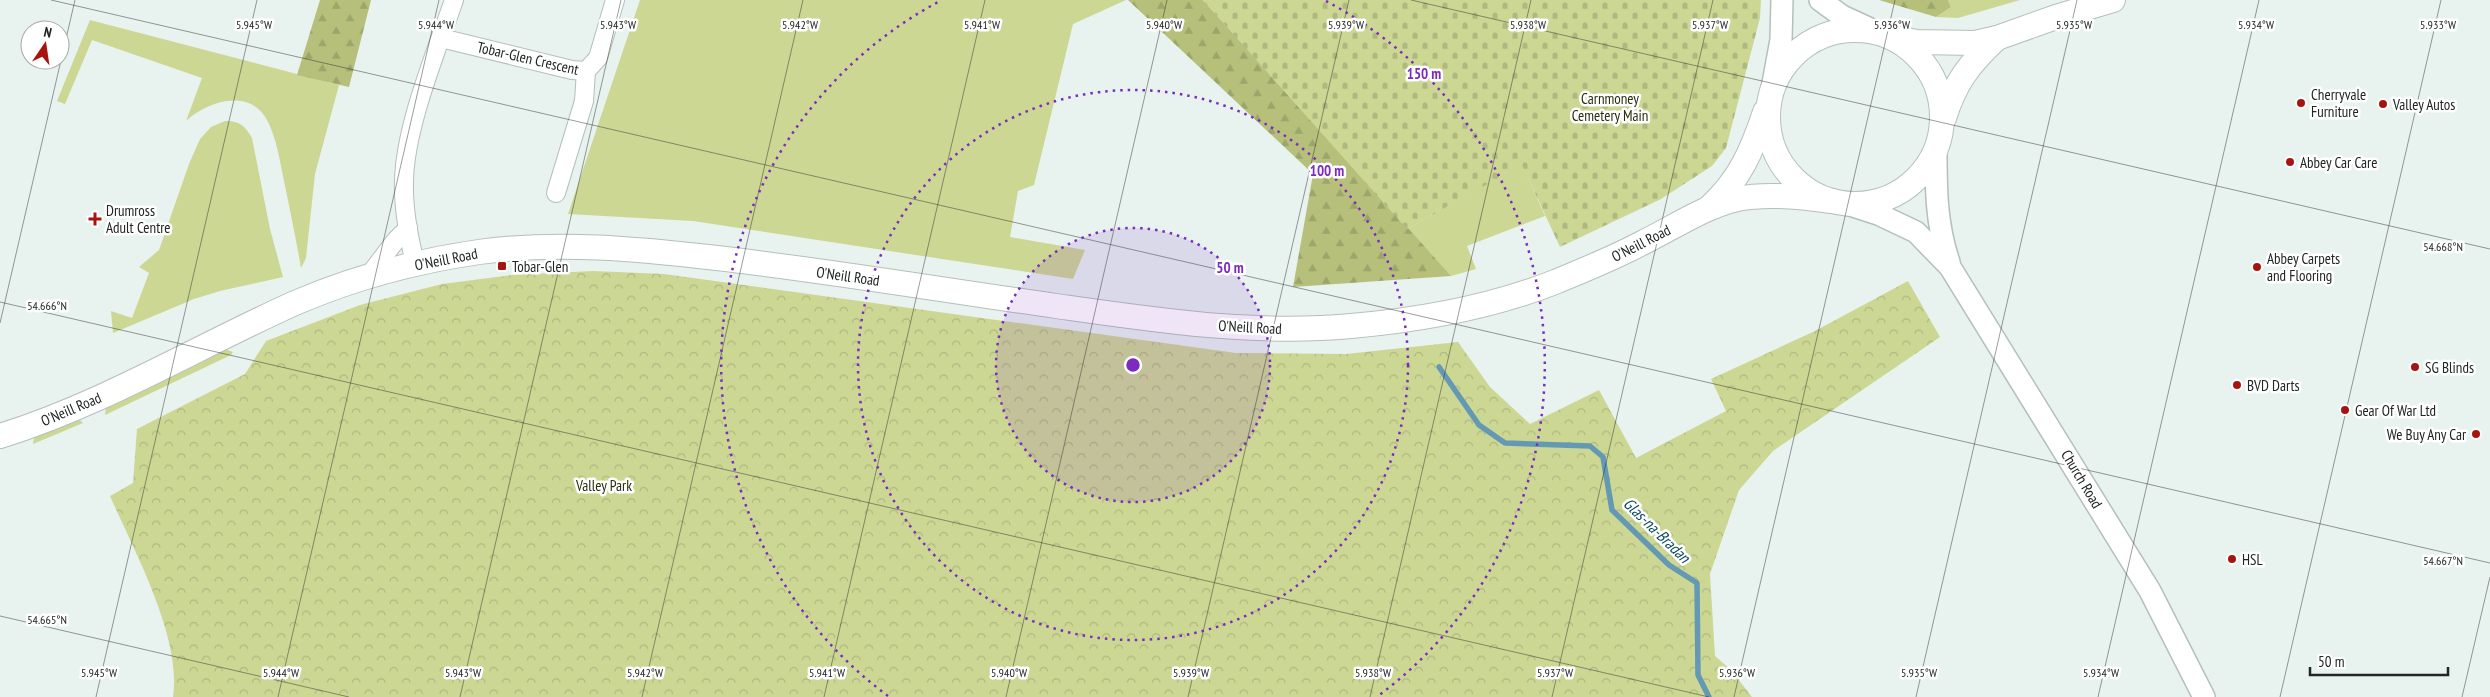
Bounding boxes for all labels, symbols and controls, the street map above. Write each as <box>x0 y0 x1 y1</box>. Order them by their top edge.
text: 5.945°W <box>236 17 272 32</box>
text: 5.944°W <box>418 17 454 32</box>
text: 5.943°W <box>600 17 636 32</box>
text: 5.942°W <box>782 17 818 32</box>
text: 5.941°W <box>964 17 1000 32</box>
text: 5.940°W <box>1146 17 1182 32</box>
text: 5.939°W <box>1328 17 1364 32</box>
text: 5.938°W <box>1510 17 1546 32</box>
text: 5.937°W <box>1692 17 1728 32</box>
text: 5.936°W <box>1874 17 1910 32</box>
text: 5.935°W <box>2056 17 2092 32</box>
text: 5.934°W <box>2238 17 2274 32</box>
text: 5.933°W <box>2420 17 2456 32</box>
north arrow <box>20 20 70 70</box>
text: N <box>42 23 54 42</box>
street label: Tobar-Glen Crescent <box>475 37 581 79</box>
text: 150 m <box>1407 64 1441 83</box>
place label: Cherryvale Furniture <box>2311 85 2366 121</box>
park label: Carnmoney Cemetery Main <box>1572 89 1648 125</box>
place label: Valley Autos <box>2392 95 2455 114</box>
marker: Cherryvale Furniture <box>2295 97 2307 109</box>
marker: Valley Autos <box>2377 98 2389 110</box>
place label: Abbey Car Care <box>2300 153 2377 172</box>
marker: Abbey Car Care <box>2284 156 2296 168</box>
text: 100 m <box>1310 161 1344 180</box>
place label: Drumross Adult Centre <box>106 201 171 237</box>
marker: Drumross Adult Centre <box>88 212 102 226</box>
street label: O'Neill Road <box>1608 220 1674 266</box>
text: 54.668°N <box>2423 239 2463 254</box>
street label: O'Neill Road <box>413 244 479 274</box>
place label: Abbey Carpets and Flooring <box>2267 249 2340 285</box>
place label: Tobar-Glen <box>512 257 568 276</box>
text: 50 m <box>1216 258 1244 277</box>
marker: Tobar-Glen <box>496 260 508 272</box>
marker: Abbey Carpets and Flooring <box>2251 261 2263 273</box>
street label: O'Neill Road <box>815 262 881 290</box>
text: 54.666°N <box>27 298 67 313</box>
street label: O'Neill Road <box>1218 316 1282 338</box>
centre of rings <box>1124 356 1142 374</box>
place label: SG Blinds <box>2425 358 2474 377</box>
marker: SG Blinds <box>2409 361 2421 373</box>
place label: BVD Darts <box>2247 376 2300 395</box>
marker: BVD Darts <box>2231 379 2243 391</box>
street label: O'Neill Road <box>38 388 104 430</box>
place label: Gear Of War Ltd <box>2355 401 2436 420</box>
marker: Gear Of War Ltd <box>2339 404 2351 416</box>
place label: We Buy Any Car <box>2387 425 2467 444</box>
marker: We Buy Any Car <box>2470 428 2482 440</box>
street label: Church Road <box>2057 446 2107 512</box>
park label: Valley Park <box>575 476 632 495</box>
water label: Glas-na-Bradan <box>1620 493 1695 567</box>
place label: HSL <box>2242 550 2263 569</box>
marker: HSL <box>2226 553 2238 565</box>
text: 54.667°N <box>2423 553 2463 568</box>
text: 54.665°N <box>27 612 67 627</box>
scale bar <box>2310 644 2448 676</box>
text: 50 m <box>2318 652 2344 671</box>
text: 5.945°W <box>81 665 117 680</box>
text: 5.944°W <box>263 665 299 680</box>
text: 5.943°W <box>445 665 481 680</box>
text: 5.942°W <box>627 665 663 680</box>
text: 5.941°W <box>809 665 845 680</box>
text: 5.940°W <box>991 665 1027 680</box>
text: 5.939°W <box>1173 665 1209 680</box>
text: 5.938°W <box>1355 665 1391 680</box>
text: 5.937°W <box>1537 665 1573 680</box>
text: 5.936°W <box>1719 665 1755 680</box>
text: 5.935°W <box>1901 665 1937 680</box>
text: 5.934°W <box>2083 665 2119 680</box>

